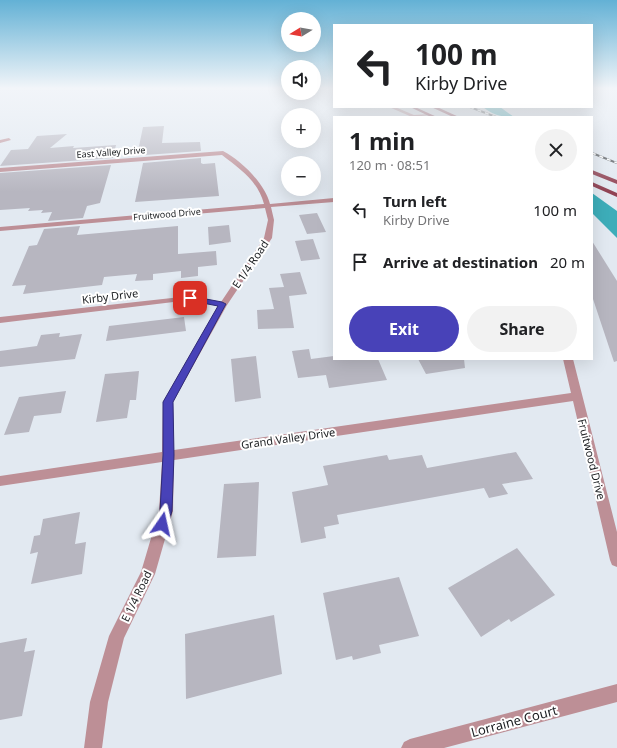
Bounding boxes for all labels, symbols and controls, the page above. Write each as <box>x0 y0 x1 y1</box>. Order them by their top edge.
north arrow <box>281 12 321 52</box>
map controls <box>281 12 321 196</box>
text: 100 m <box>415 35 498 73</box>
icon: left <box>349 40 401 92</box>
button: sound <box>281 60 321 100</box>
text: Kirby Drive <box>415 71 507 95</box>
button: + <box>281 108 321 148</box>
text: 1 min <box>349 124 415 157</box>
button: close <box>535 129 577 171</box>
street label: East Valley Drive <box>76 143 146 161</box>
button: − <box>281 156 321 196</box>
text: 120 m · 08:51 <box>349 156 430 174</box>
text: Turn left <box>383 191 447 211</box>
icon: left <box>349 199 371 221</box>
text: 100 m <box>533 200 577 220</box>
street label: Fruitwood Drive <box>133 205 201 223</box>
text: Kirby Drive <box>383 211 450 229</box>
street label: E 1/4 Road <box>228 237 272 291</box>
icon: arrive <box>349 251 371 273</box>
text: Arrive at destination <box>383 252 538 272</box>
text: 20 m <box>550 252 585 272</box>
pin <box>173 281 207 315</box>
street label: Kirby Drive <box>81 285 139 307</box>
icon: arrive <box>179 287 201 309</box>
button: Exit <box>349 306 459 352</box>
button: Share <box>467 306 577 352</box>
street label: Fruitwood Drive <box>575 417 609 501</box>
street label: Grand Valley Drive <box>240 424 336 452</box>
position arrow <box>141 503 183 545</box>
street label: E 1/4 Road <box>117 568 155 624</box>
street label: Lorraine Court <box>469 701 559 741</box>

